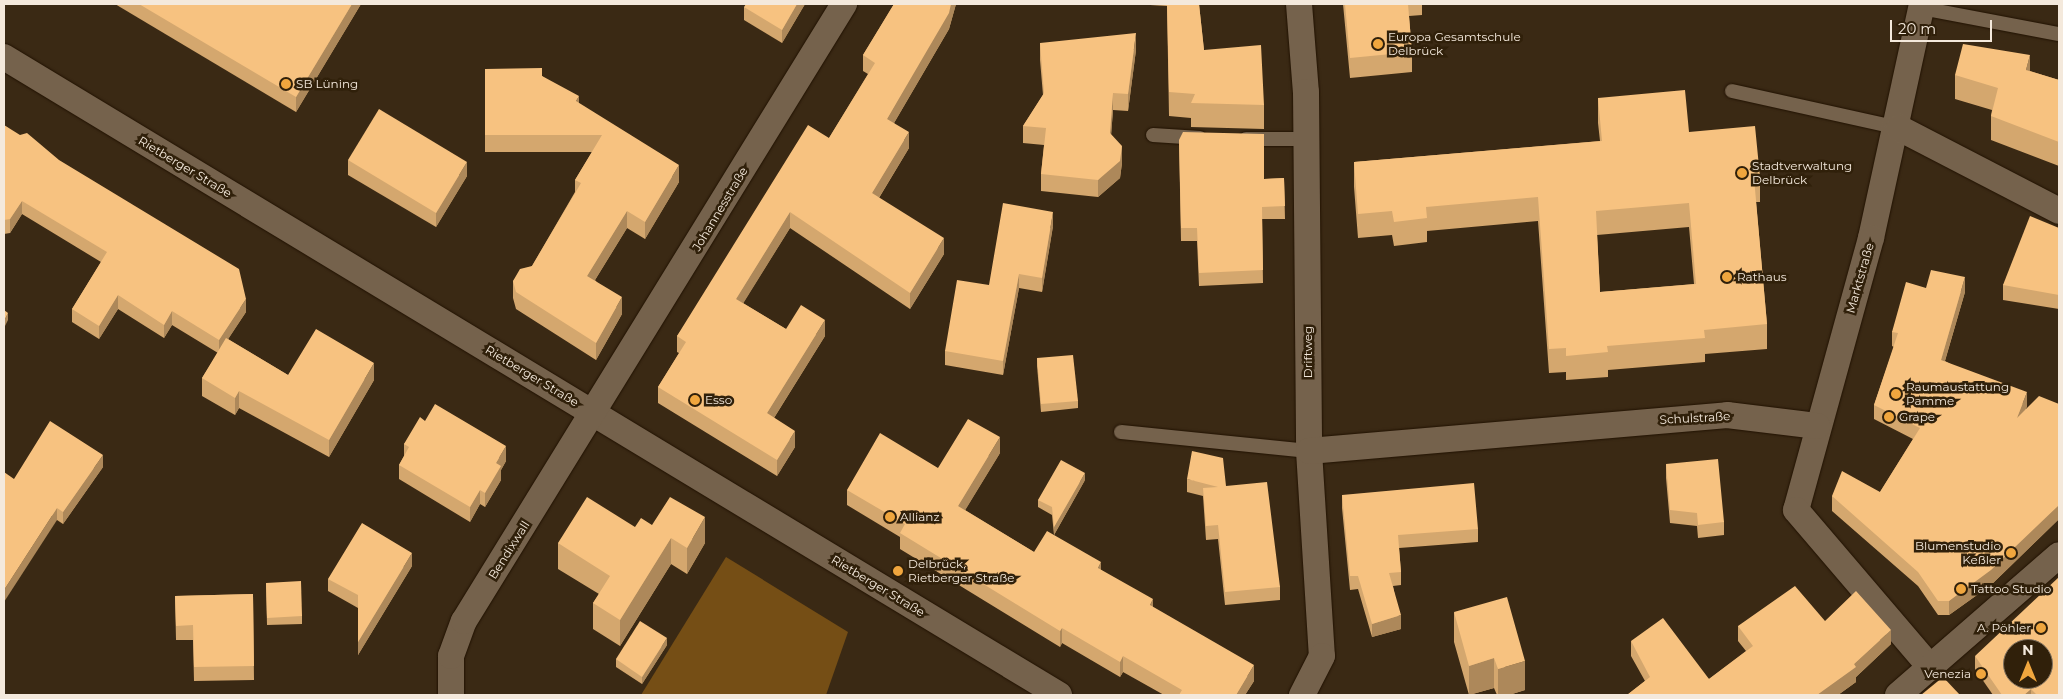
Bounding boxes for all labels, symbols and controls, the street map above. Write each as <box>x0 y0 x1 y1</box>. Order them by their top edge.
scale bar <box>1893 10 1996 42</box>
text: 20 m <box>1898 19 1936 38</box>
place label: Europa Gesamtschule Delbrück <box>1388 30 1521 58</box>
marker: Europa Gesamtschule Delbrück <box>1372 38 1384 50</box>
place label: SB Lüning <box>296 77 358 91</box>
marker: SB Lüning <box>280 78 292 90</box>
street label: Rietberger Straße <box>136 133 234 201</box>
place label: Stadtverwaltung Delbrück <box>1752 159 1852 187</box>
street label: Johannesstraße <box>689 164 751 254</box>
marker: Stadtverwaltung Delbrück <box>1736 167 1748 179</box>
street label: Marktstraße <box>1843 241 1877 315</box>
place label: Rathaus <box>1737 270 1787 284</box>
marker: Rathaus <box>1721 271 1733 283</box>
street label: Driftweg <box>1301 326 1315 378</box>
street label: Rietberger Straße <box>483 342 581 410</box>
place label: Raumaustattung Pamme <box>1906 380 2009 408</box>
marker: Raumaustattung Pamme <box>1890 388 1902 400</box>
place label: Esso <box>705 393 732 407</box>
marker: Esso <box>689 394 701 406</box>
street label: Schulstraße <box>1659 409 1731 427</box>
place label: Grape <box>1899 410 1935 424</box>
marker: Grape <box>1883 411 1895 423</box>
place label: Allianz <box>900 510 940 524</box>
marker: Allianz <box>884 511 896 523</box>
street label: Bendixwall <box>485 518 533 582</box>
place label: Blumenstudio Keßler <box>1915 539 2001 567</box>
marker: Blumenstudio Keßler <box>2005 547 2017 559</box>
street label: Rietberger Straße <box>829 552 927 620</box>
place label: Delbrück, Rietberger Straße <box>908 557 1014 585</box>
marker: Delbrück, Rietberger Straße <box>892 565 904 577</box>
place label: Tattoo Studio <box>1971 582 2051 596</box>
marker: Tattoo Studio <box>1955 583 1967 595</box>
place label: A. Pöhler <box>1977 621 2031 635</box>
marker: A. Pöhler <box>2035 622 2047 634</box>
north arrow <box>2003 639 2053 689</box>
text: N <box>2022 641 2034 659</box>
place label: Venezia <box>1924 667 1971 681</box>
marker: Venezia <box>1975 668 1987 680</box>

